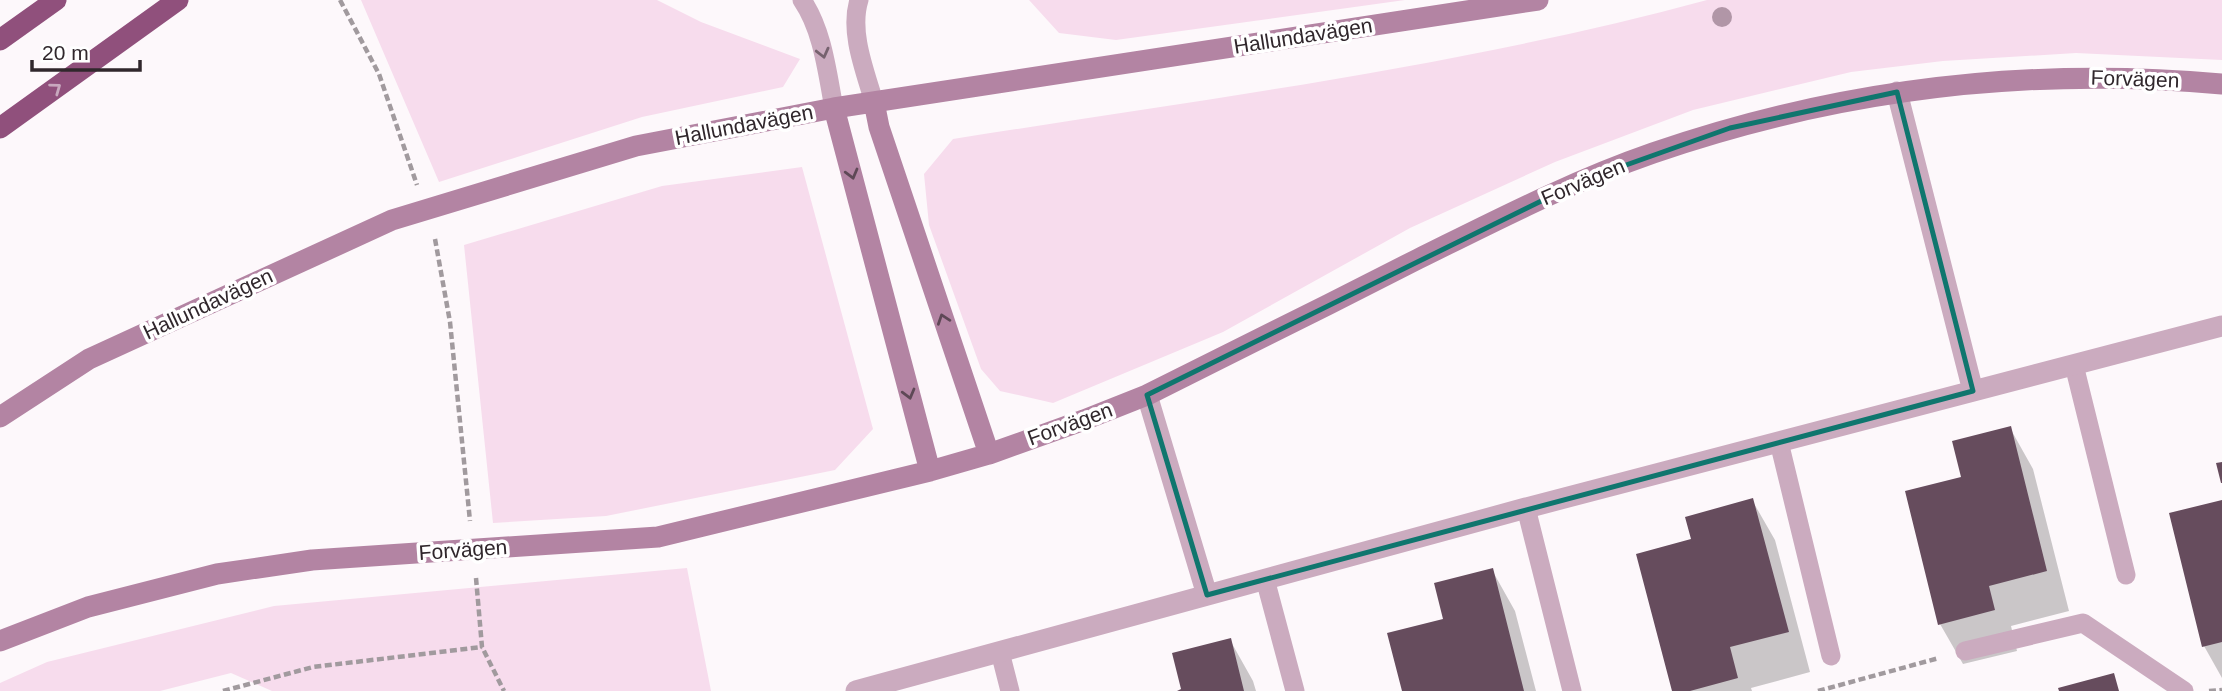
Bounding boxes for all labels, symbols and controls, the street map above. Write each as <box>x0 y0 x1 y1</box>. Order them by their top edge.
street label: Hallundavägen <box>1232 13 1374 58</box>
scale bar <box>32 28 140 72</box>
text: 20 m <box>42 41 89 64</box>
one-way arrow <box>815 46 829 58</box>
street label: Forvägen <box>2090 65 2180 92</box>
one-way arrow <box>48 84 60 96</box>
street label: Hallundavägen <box>673 100 815 149</box>
street label: Forvägen <box>1537 154 1628 209</box>
one-way arrow <box>844 168 858 180</box>
street label: Hallundavägen <box>139 264 276 344</box>
one-way arrow <box>937 314 951 326</box>
one-way arrow <box>901 388 915 400</box>
street label: Forvägen <box>1024 398 1115 450</box>
street label: Forvägen <box>418 535 508 564</box>

